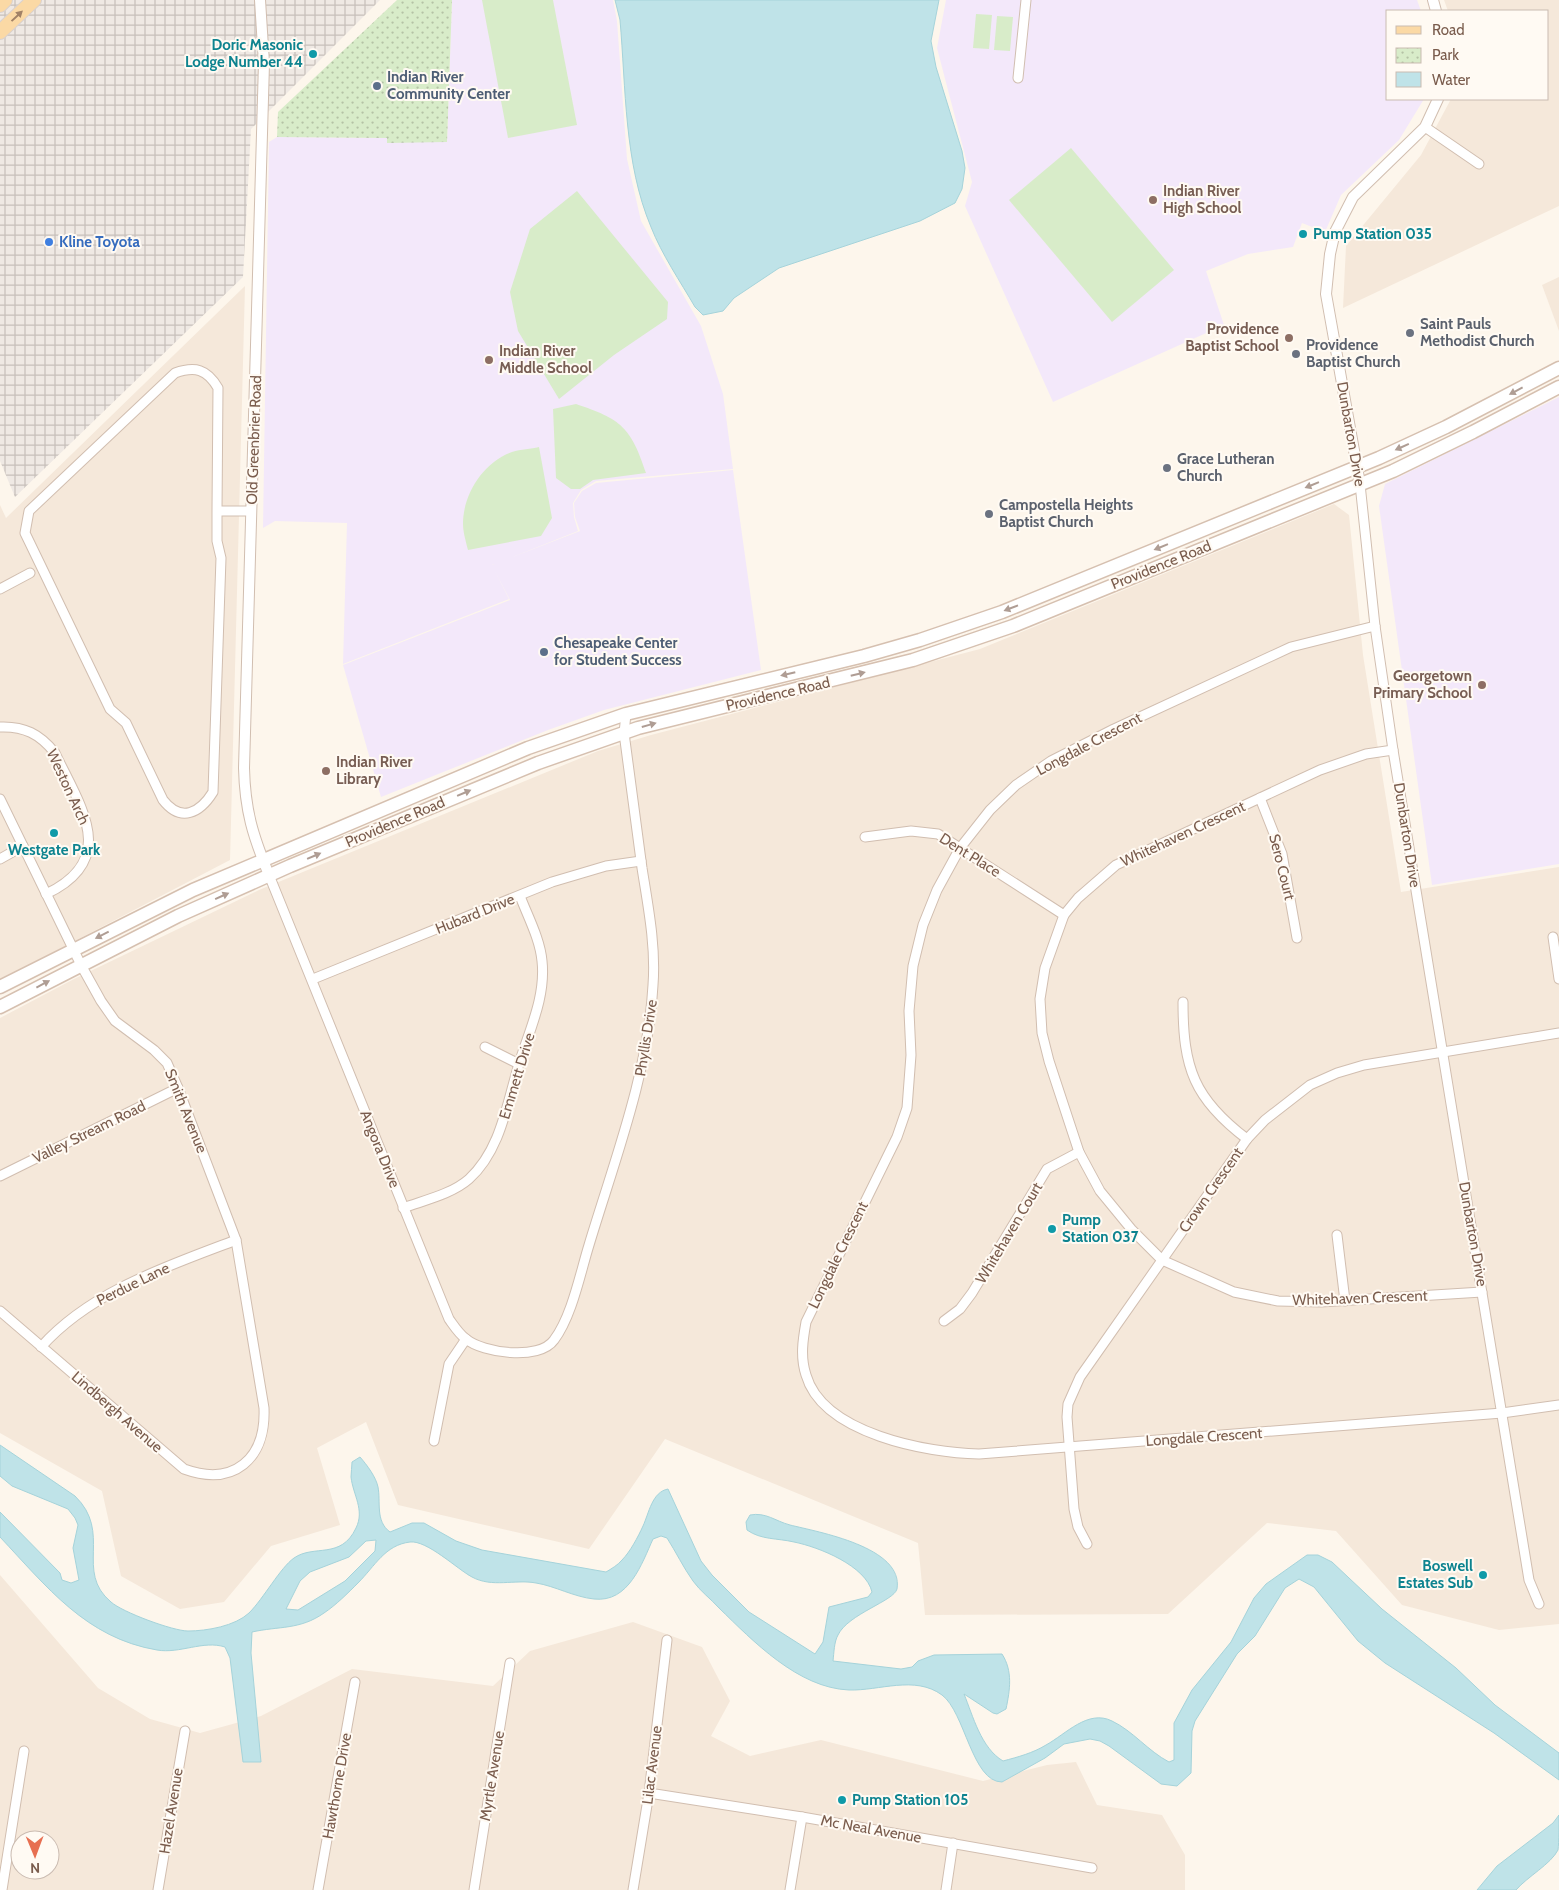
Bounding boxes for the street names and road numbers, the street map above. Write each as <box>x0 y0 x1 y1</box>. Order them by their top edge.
street label: Old Greenbrier Road <box>243 375 265 505</box>
street label: Dunbarton Drive <box>1333 380 1369 488</box>
street label: Providence Road <box>1108 537 1214 593</box>
street label: Providence Road <box>724 673 832 715</box>
street label: Longdale Crescent <box>1033 709 1145 779</box>
street label: Weston Arch <box>43 746 93 828</box>
street label: Dunbarton Drive <box>1390 781 1424 889</box>
street label: Providence Road <box>343 793 447 851</box>
street label: Whitehaven Crescent <box>1118 797 1248 871</box>
street label: Dent Place <box>936 829 1004 881</box>
street label: Sero Court <box>1265 832 1299 902</box>
street label: Hubard Drive <box>433 890 517 938</box>
street label: Phyllis Drive <box>631 998 661 1078</box>
street label: Emmett Drive <box>495 1030 539 1121</box>
street label: Smith Avenue <box>161 1066 211 1156</box>
street label: Valley Stream Road <box>30 1097 148 1167</box>
street label: Angora Drive <box>356 1108 404 1191</box>
street label: Crown Crescent <box>1175 1144 1247 1236</box>
street label: Whitehaven Court <box>972 1179 1046 1287</box>
street label: Dunbarton Drive <box>1455 1180 1491 1288</box>
street label: Longdale Crescent <box>804 1199 872 1311</box>
street label: Perdue Lane <box>94 1259 173 1309</box>
street label: Whitehaven Crescent <box>1292 1287 1428 1309</box>
street label: Lindbergh Avenue <box>68 1368 166 1457</box>
street label: Longdale Crescent <box>1145 1424 1263 1450</box>
street label: Lilac Avenue <box>638 1724 666 1805</box>
street label: Myrtle Avenue <box>476 1729 508 1822</box>
street label: Hawthorne Drive <box>319 1731 355 1841</box>
street label: Hazel Avenue <box>155 1766 187 1855</box>
street label: Mc Neal Avenue <box>819 1811 923 1847</box>

